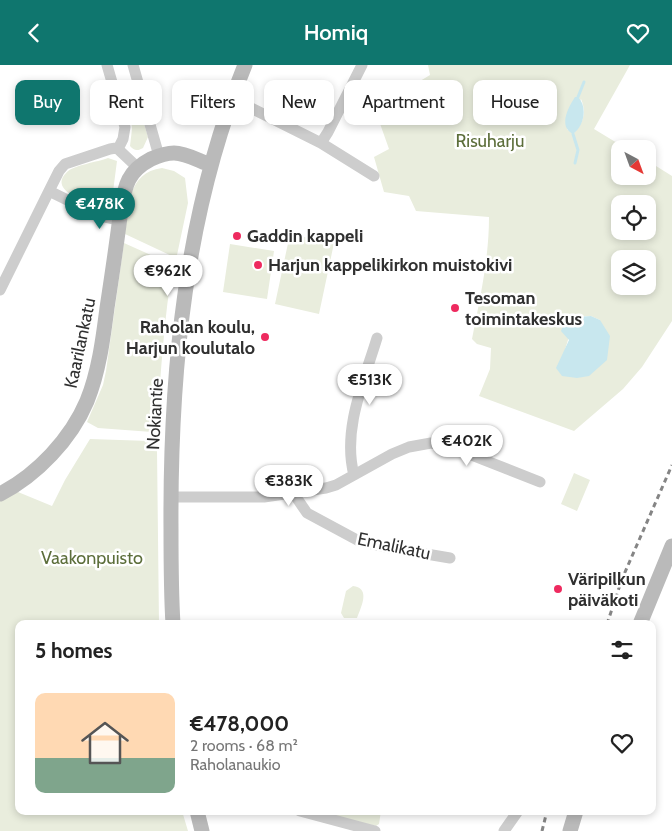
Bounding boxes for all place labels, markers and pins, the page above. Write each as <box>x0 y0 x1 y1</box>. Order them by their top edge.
pin: €478K <box>65 187 135 230</box>
place label: Gaddin kappeli <box>247 225 363 247</box>
marker: Gaddin kappeli <box>231 230 243 242</box>
place label: Harjun kappelikirkon muistokivi <box>268 254 512 276</box>
pin: €962K <box>133 255 203 297</box>
marker: Harjun kappelikirkon muistokivi <box>252 259 264 271</box>
place label: Tesoman toimintakeskus <box>465 287 583 330</box>
marker: Tesoman toimintakeskus <box>449 302 461 314</box>
place label: Raholan koulu, Harjun koulutalo <box>126 316 255 359</box>
marker: Raholan koulu, Harjun koulutalo <box>259 331 271 343</box>
pin: €513K <box>335 363 405 406</box>
pin: €402K <box>432 425 502 467</box>
pin: €383K <box>254 465 324 507</box>
place label: Väripilkun päiväkoti <box>568 568 646 611</box>
marker: Väripilkun päiväkoti <box>552 583 564 595</box>

